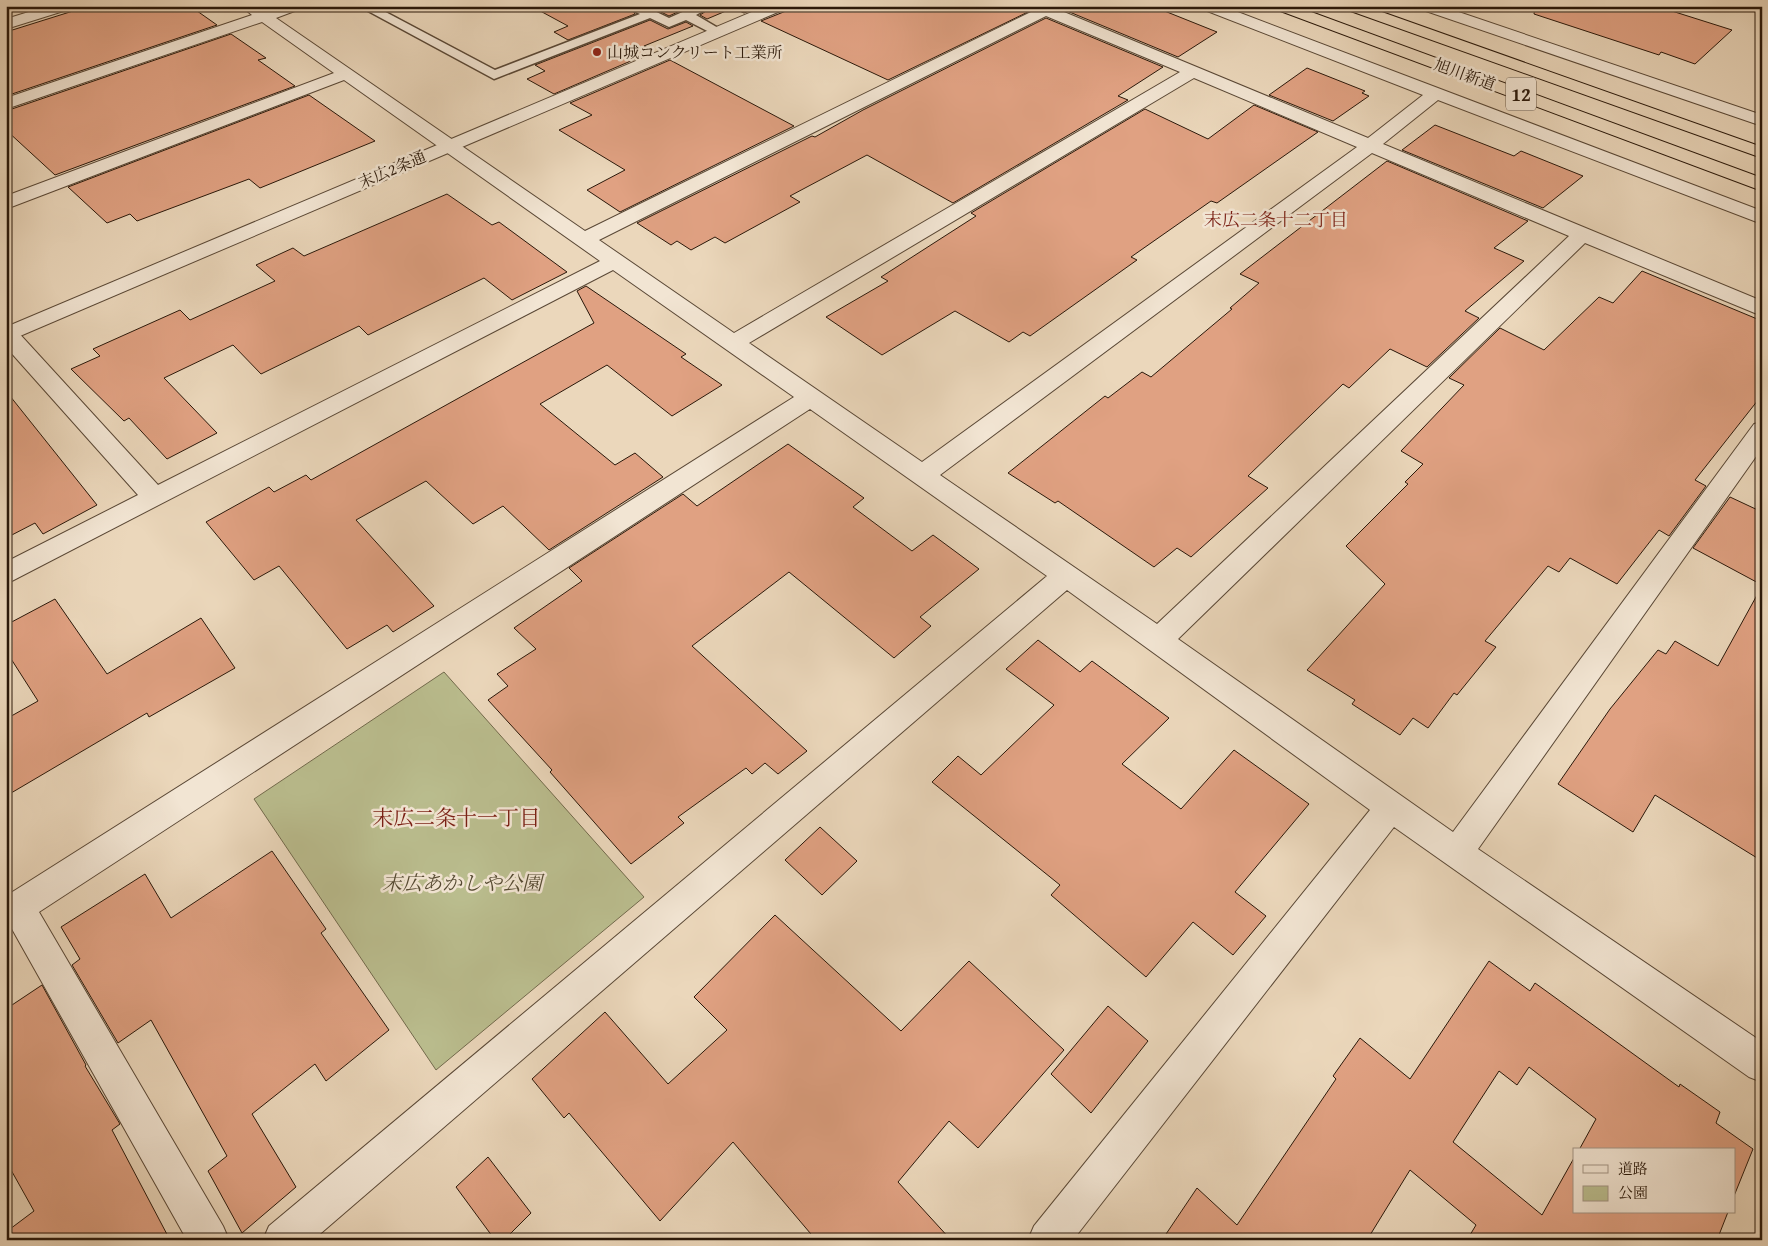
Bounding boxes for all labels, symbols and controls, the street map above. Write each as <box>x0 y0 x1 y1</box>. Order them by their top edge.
place label: 山城コンクリート工業所 <box>607 40 783 64</box>
marker: 山城コンクリート工業所 <box>591 46 603 58</box>
street label: 旭川新道 <box>1431 52 1499 96</box>
road number: 12 <box>1506 78 1536 110</box>
street label: 末広2条通 <box>354 144 430 194</box>
district label: 末広二条十二丁目 <box>1204 206 1348 233</box>
district label: 末広二条十一丁目 <box>372 802 540 833</box>
park label: 末広あかしや公園 <box>382 868 545 897</box>
legend <box>1573 1148 1736 1214</box>
text: 道路 <box>1618 1158 1648 1179</box>
text: 公園 <box>1618 1182 1648 1203</box>

